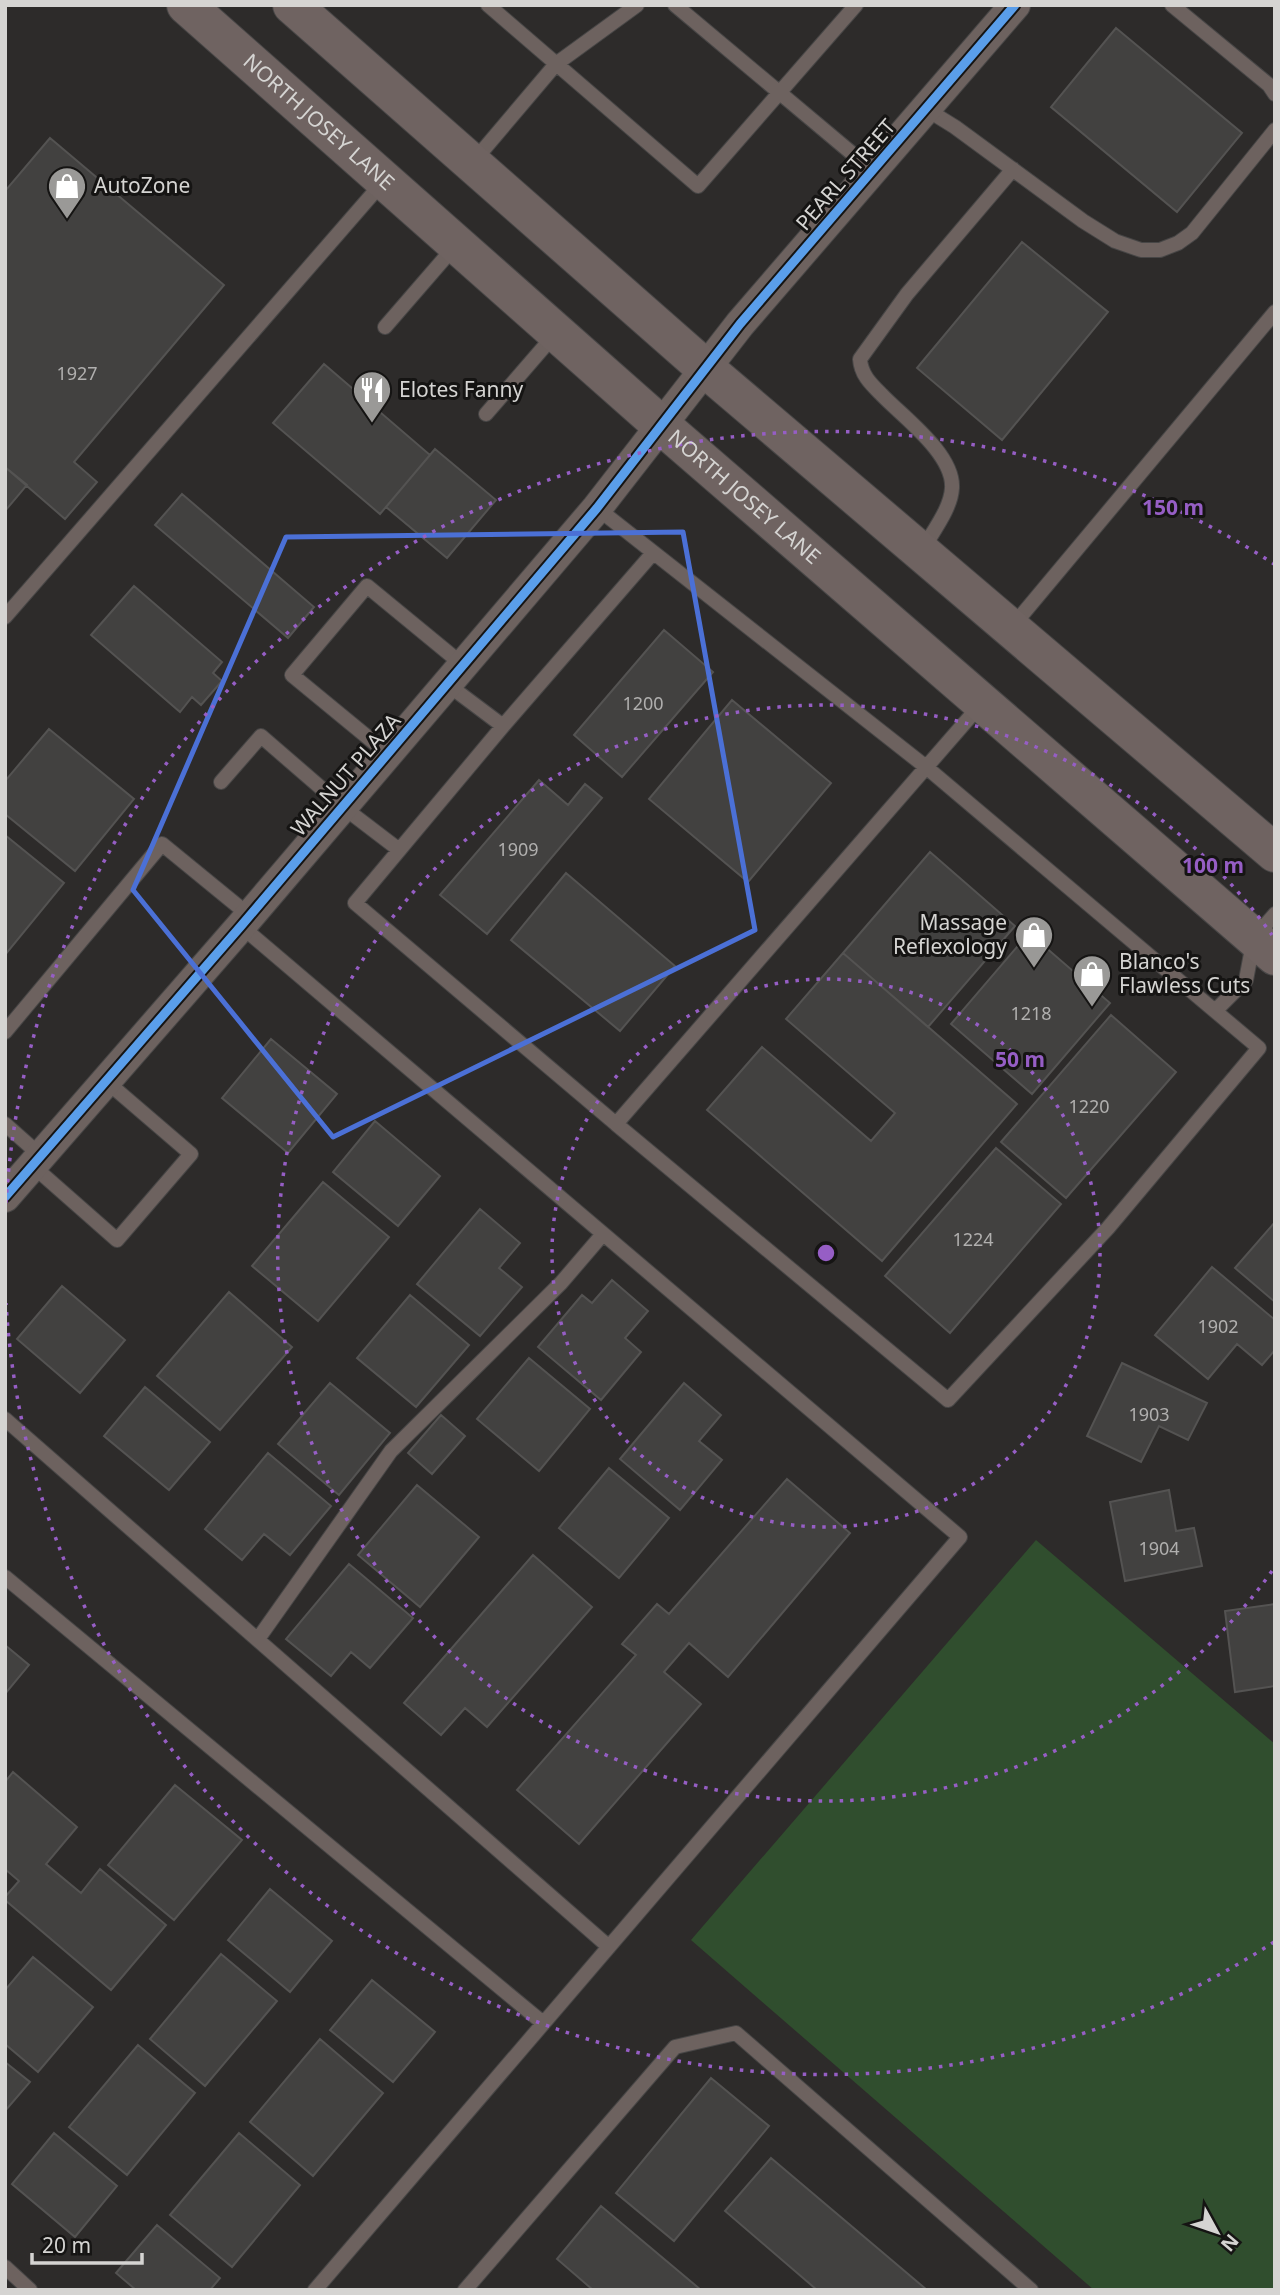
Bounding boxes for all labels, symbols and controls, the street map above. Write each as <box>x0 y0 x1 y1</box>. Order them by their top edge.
street label: NORTH JOSEY LANE <box>238 47 401 196</box>
street label: PEARL STREET <box>789 113 901 236</box>
shop icon: AutoZone <box>46 165 88 220</box>
place label: AutoZone <box>94 171 190 199</box>
house number: 1927 <box>56 361 98 385</box>
restaurant icon: Elotes Fanny <box>351 369 393 424</box>
place label: Elotes Fanny <box>399 375 523 403</box>
street label: NORTH JOSEY LANE <box>663 423 827 570</box>
text: 150 m <box>1142 493 1204 521</box>
house number: 1200 <box>622 691 664 715</box>
street label: WALNUT PLAZA <box>284 707 407 842</box>
house number: 1909 <box>497 837 539 861</box>
text: 100 m <box>1182 851 1244 879</box>
place label: Massage Reflexology <box>893 908 1007 960</box>
shop icon: Massage Reflexology <box>1013 914 1055 969</box>
place label: Blanco's Flawless Cuts <box>1119 947 1250 999</box>
shop icon: Blanco's Flawless Cuts <box>1071 953 1113 1008</box>
house number: 1218 <box>1010 1001 1052 1025</box>
text: 50 m <box>995 1045 1045 1073</box>
house number: 1220 <box>1068 1094 1110 1118</box>
house number: 1224 <box>952 1227 994 1251</box>
centre of rings <box>814 1241 838 1265</box>
house number: 1902 <box>1197 1314 1239 1338</box>
house number: 1903 <box>1128 1402 1170 1426</box>
house number: 1904 <box>1138 1536 1180 1560</box>
north arrow <box>1182 2197 1252 2267</box>
scale bar <box>32 2222 142 2266</box>
text: N <box>1215 2229 1245 2257</box>
text: 20 m <box>42 2231 91 2259</box>

